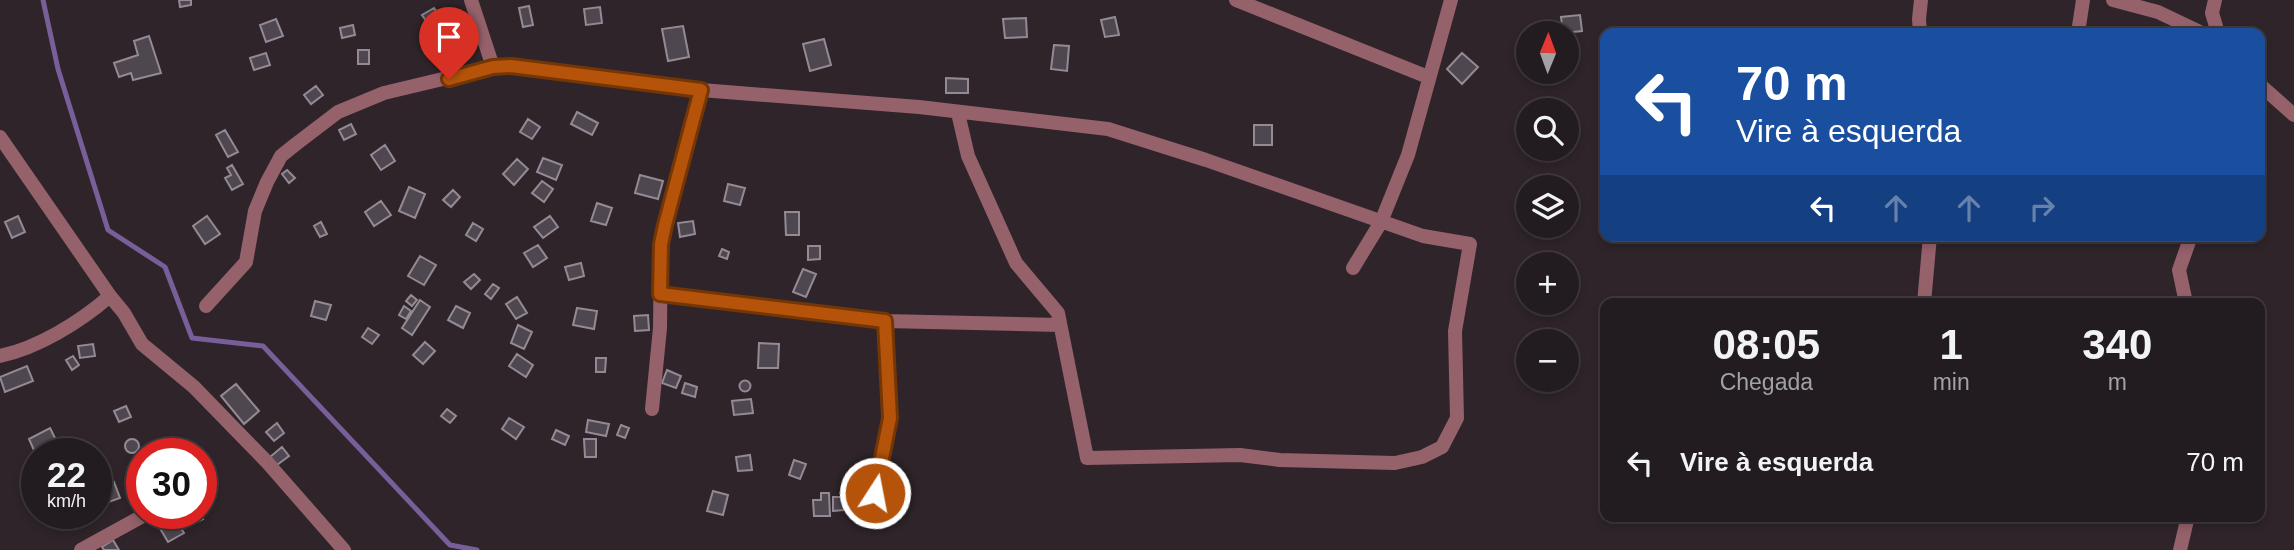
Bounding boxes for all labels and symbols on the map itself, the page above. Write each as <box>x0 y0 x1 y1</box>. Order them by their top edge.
pin <box>419 7 479 79</box>
north arrow <box>1516 21 1578 84</box>
speed limit sign: 30 <box>126 438 217 529</box>
position arrow <box>838 456 912 530</box>

